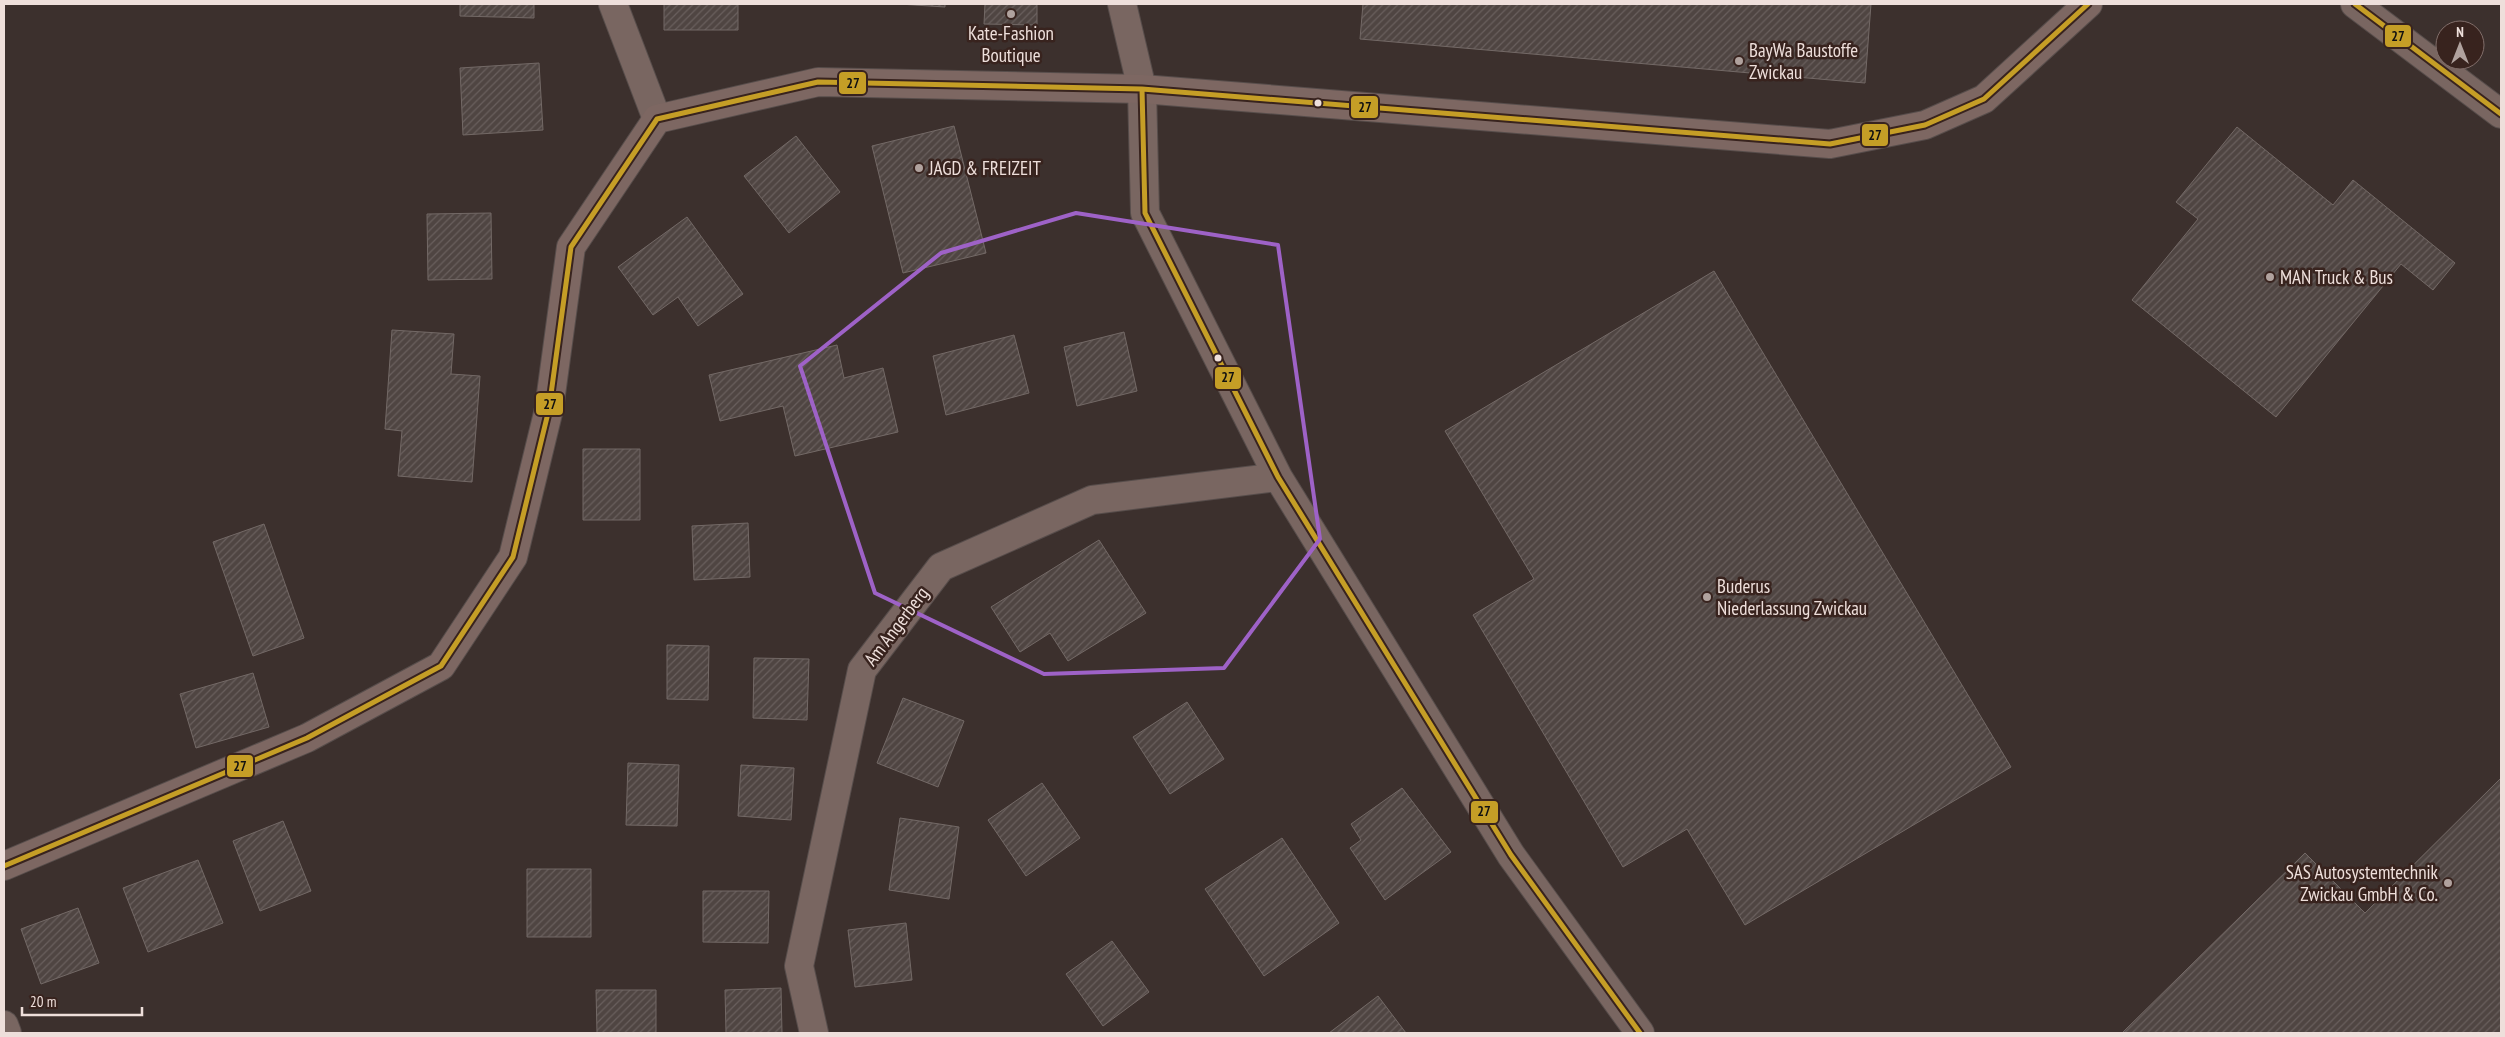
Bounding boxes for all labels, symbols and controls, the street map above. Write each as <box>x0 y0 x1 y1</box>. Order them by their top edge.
marker: Kate-Fashion Boutique <box>1005 8 1017 20</box>
north arrow <box>2435 20 2485 70</box>
place label: Kate-Fashion Boutique <box>968 21 1054 67</box>
text: N <box>2456 23 2464 41</box>
line badge: 27 <box>2384 24 2412 48</box>
text: 27 <box>2391 27 2405 45</box>
place label: BayWa Baustoffe Zwickau <box>1749 38 1858 84</box>
marker: BayWa Baustoffe Zwickau <box>1733 55 1745 67</box>
line badge: 27 <box>838 71 867 95</box>
text: 27 <box>846 74 860 92</box>
line badge: 27 <box>1350 95 1379 119</box>
unlabelled marker <box>1313 98 1323 108</box>
text: 27 <box>1358 98 1372 116</box>
line badge: 27 <box>1861 123 1889 147</box>
text: 27 <box>1868 126 1882 144</box>
place label: JAGD & FREIZEIT <box>928 156 1041 180</box>
marker: JAGD & FREIZEIT <box>913 162 925 174</box>
place label: MAN Truck & Bus <box>2280 265 2393 289</box>
marker: MAN Truck & Bus <box>2264 271 2276 283</box>
unlabelled marker <box>1213 353 1223 363</box>
line badge: 27 <box>1214 366 1242 390</box>
text: 27 <box>1221 368 1235 386</box>
line badge: 27 <box>535 392 564 416</box>
text: 27 <box>543 395 557 413</box>
place label: Buderus Niederlassung Zwickau <box>1717 574 1867 620</box>
street label: Am Angerberg <box>858 582 934 670</box>
marker: Buderus Niederlassung Zwickau <box>1701 591 1713 603</box>
line badge: 27 <box>226 754 254 778</box>
text: 27 <box>233 757 247 775</box>
line badge: 27 <box>1470 800 1499 824</box>
text: 27 <box>1477 802 1491 820</box>
place label: SAS Autosystemtechnik Zwickau GmbH & Co. <box>2286 860 2439 906</box>
marker: SAS Autosystemtechnik Zwickau GmbH & Co. <box>2442 877 2454 889</box>
scale bar <box>22 984 142 1016</box>
text: 20 m <box>30 992 56 1011</box>

